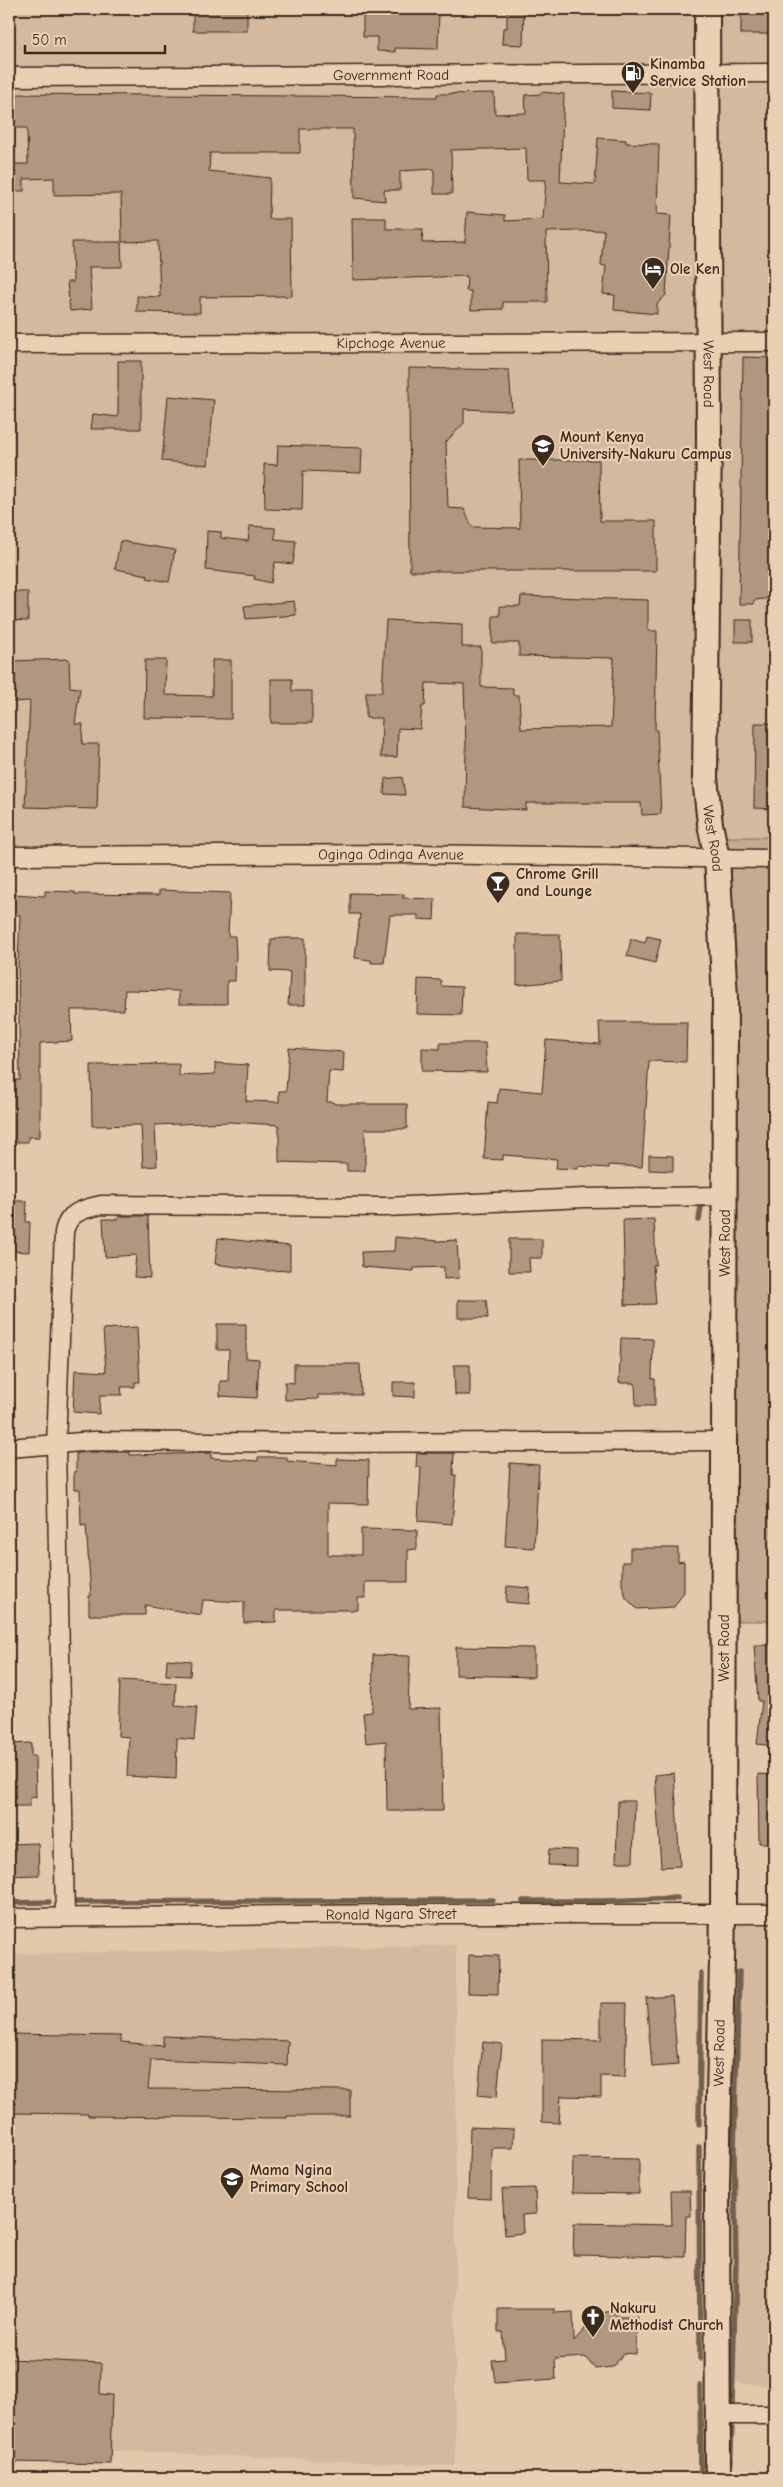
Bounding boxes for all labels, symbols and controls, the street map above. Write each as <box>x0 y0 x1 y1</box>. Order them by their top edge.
scale bar <box>25 22 165 54</box>
text: 50 m <box>32 31 67 49</box>
place label: Kinamba Service Station <box>650 55 746 90</box>
fuel station icon: Kinamba Service Station <box>620 60 646 94</box>
street label: Government Road <box>333 66 449 84</box>
hotel icon: Ole Ken <box>640 256 666 290</box>
place label: Ole Ken <box>670 260 720 278</box>
street label: Kipchoge Avenue <box>336 334 446 352</box>
street label: West Road <box>700 340 718 408</box>
place label: Mount Kenya University-Nakuru Campus <box>560 428 731 463</box>
school or university icon: Mount Kenya University-Nakuru Campus <box>530 433 556 467</box>
street label: West Road <box>699 804 727 872</box>
street label: Oginga Odinga Avenue <box>318 845 464 864</box>
place label: Chrome Grill and Lounge <box>516 865 599 900</box>
bar icon: Chrome Grill and Lounge <box>485 870 511 904</box>
street label: West Road <box>716 1209 734 1277</box>
street label: West Road <box>715 1614 733 1682</box>
street label: Ronald Ngara Street <box>326 1905 457 1924</box>
street label: West Road <box>709 2019 729 2087</box>
place label: Mama Ngina Primary School <box>250 2161 348 2196</box>
school or university icon: Mama Ngina Primary School <box>219 2166 245 2200</box>
place label: Nakuru Methodist Church <box>610 2299 724 2334</box>
church icon: Nakuru Methodist Church <box>580 2304 606 2338</box>

